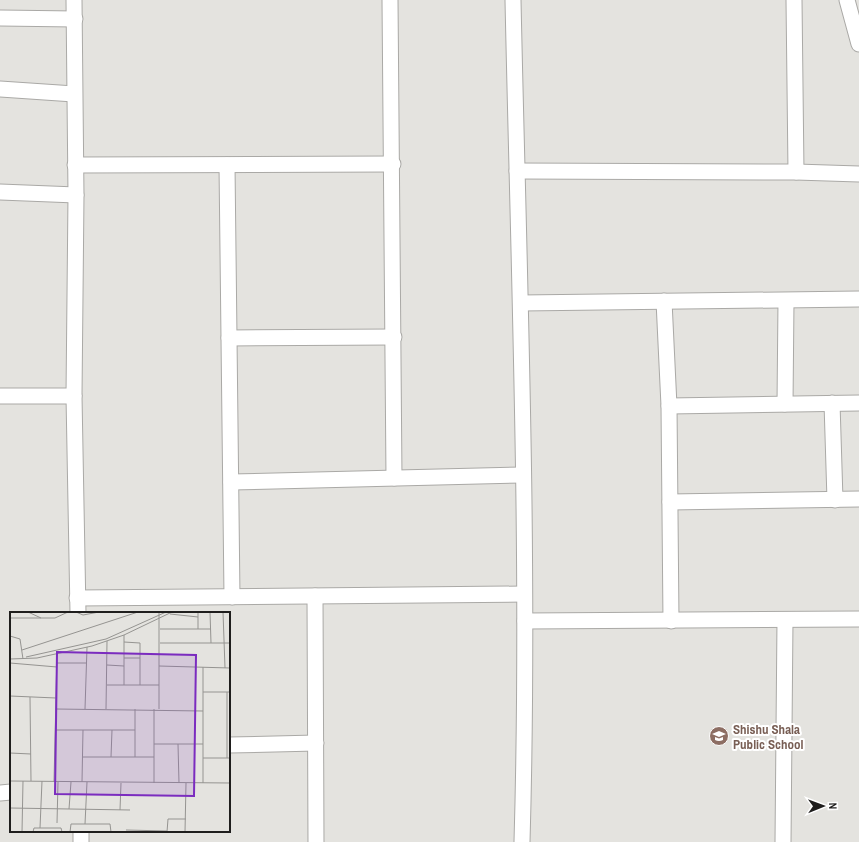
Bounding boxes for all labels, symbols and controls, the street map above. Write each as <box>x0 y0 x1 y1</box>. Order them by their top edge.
inset map <box>10 612 230 832</box>
place label: Shishu Shala Public School <box>733 721 804 753</box>
school or university icon: Shishu Shala Public School <box>708 725 730 747</box>
north arrow <box>803 786 843 826</box>
text: N <box>826 802 840 809</box>

